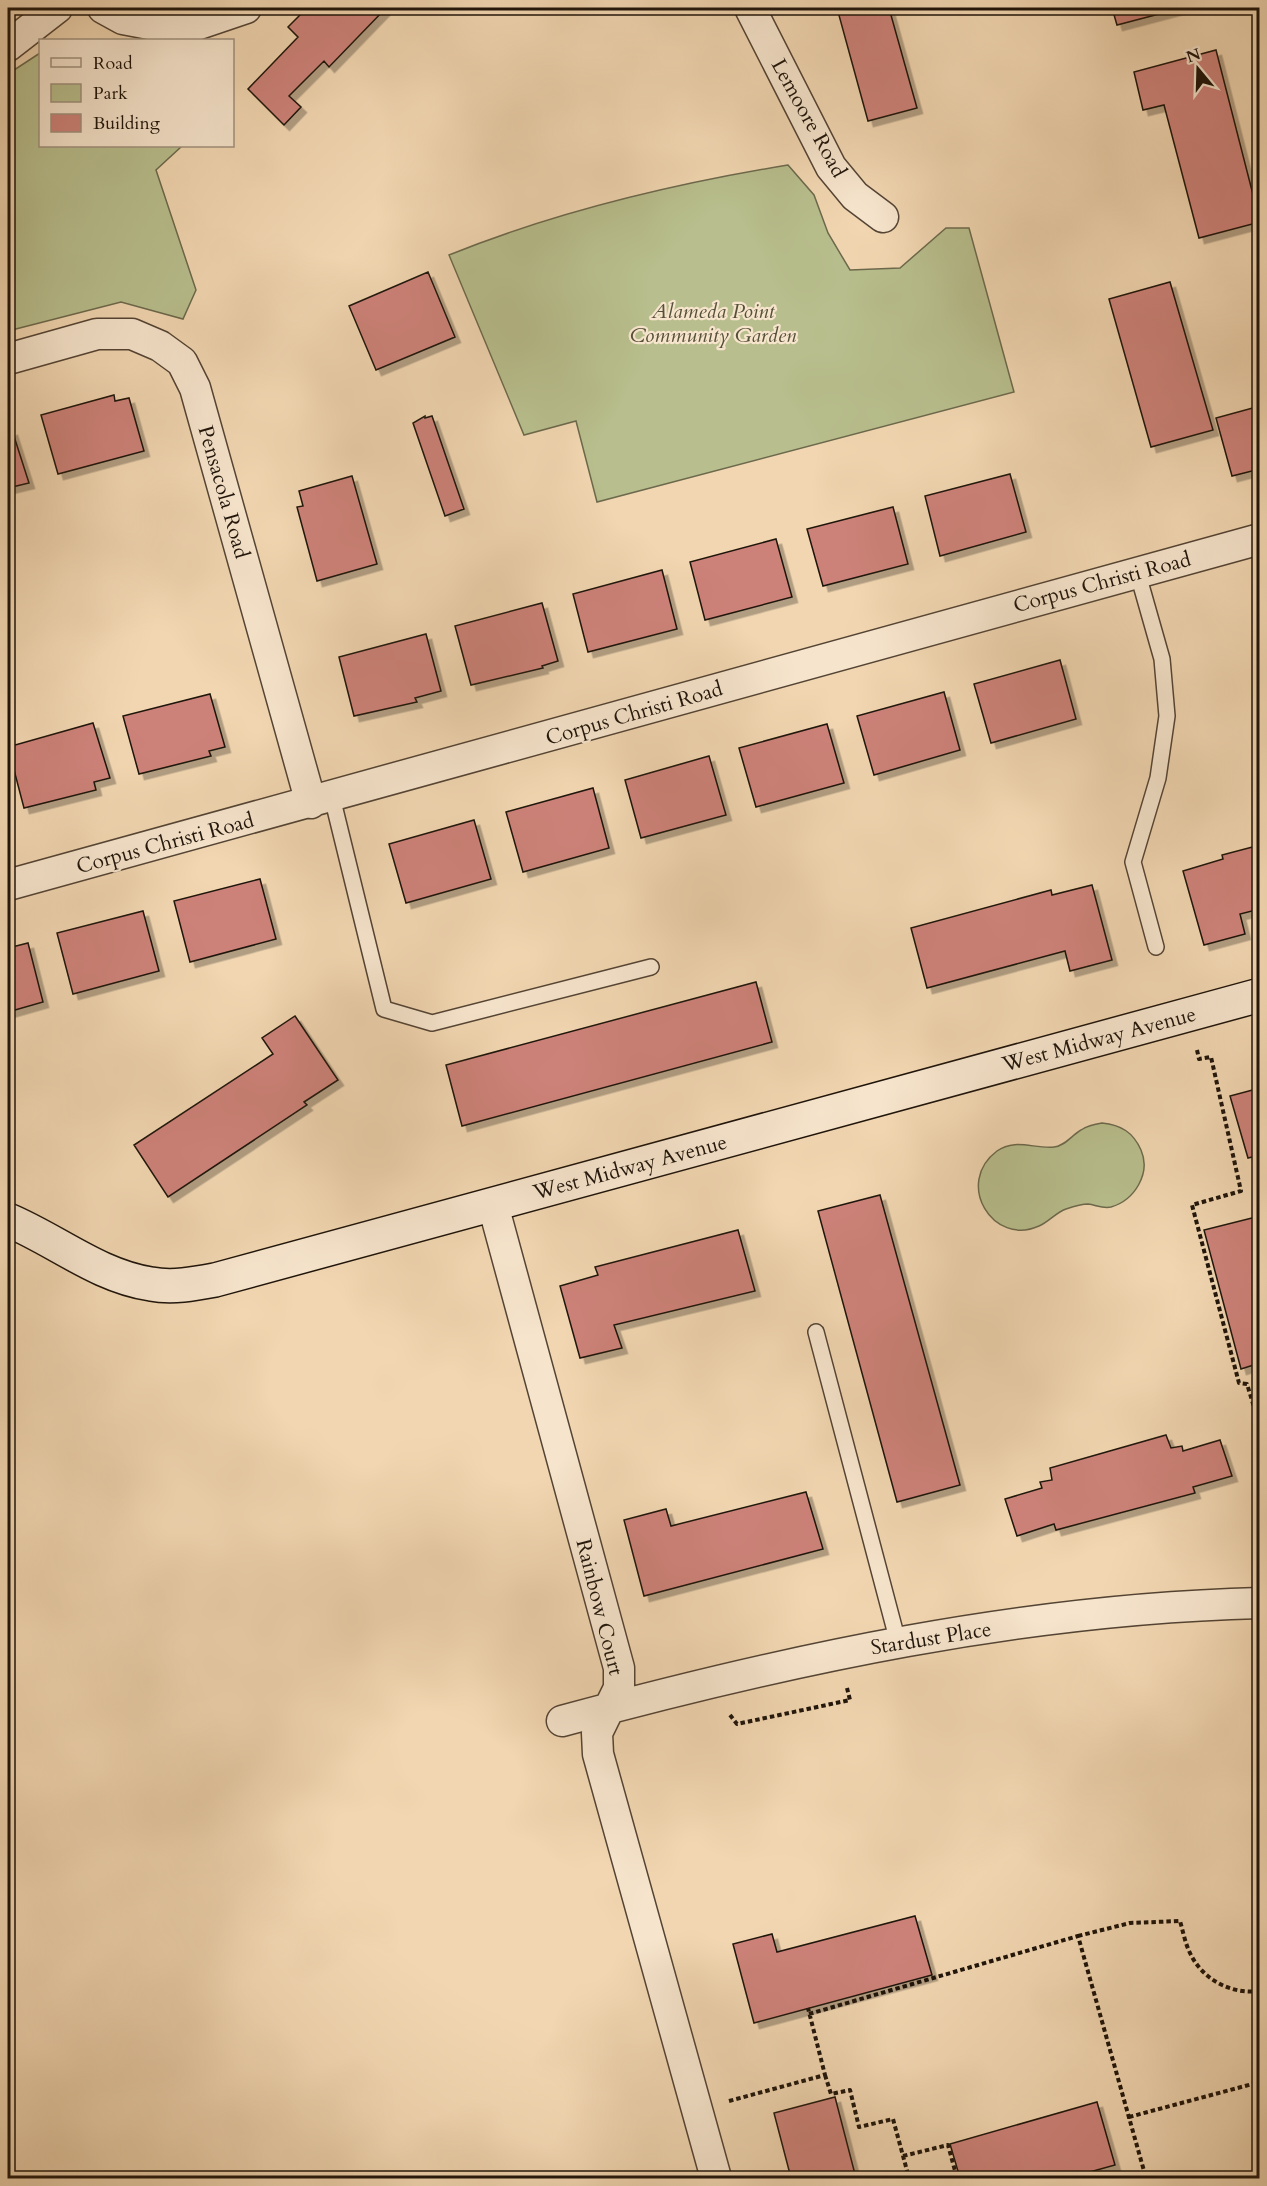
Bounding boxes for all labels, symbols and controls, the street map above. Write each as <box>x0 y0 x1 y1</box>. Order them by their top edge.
legend <box>39 39 234 147</box>
north arrow <box>1168 39 1228 99</box>
text: N <box>1183 43 1204 68</box>
text: Road <box>93 51 133 76</box>
street label: Lemoore Road <box>764 54 853 183</box>
text: Park <box>93 81 128 106</box>
text: Building <box>93 111 161 136</box>
park label: Alameda Point Community Garden <box>630 297 797 350</box>
street label: Pensacola Road <box>191 422 256 562</box>
street label: Corpus Christi Road <box>1010 545 1194 620</box>
street label: Corpus Christi Road <box>542 674 726 753</box>
street label: Corpus Christi Road <box>73 806 257 881</box>
street label: West Midway Avenue <box>998 1000 1199 1080</box>
street label: West Midway Avenue <box>529 1128 730 1208</box>
street label: Rainbow Court <box>569 1536 631 1679</box>
street label: Stardust Place <box>869 1615 994 1662</box>

